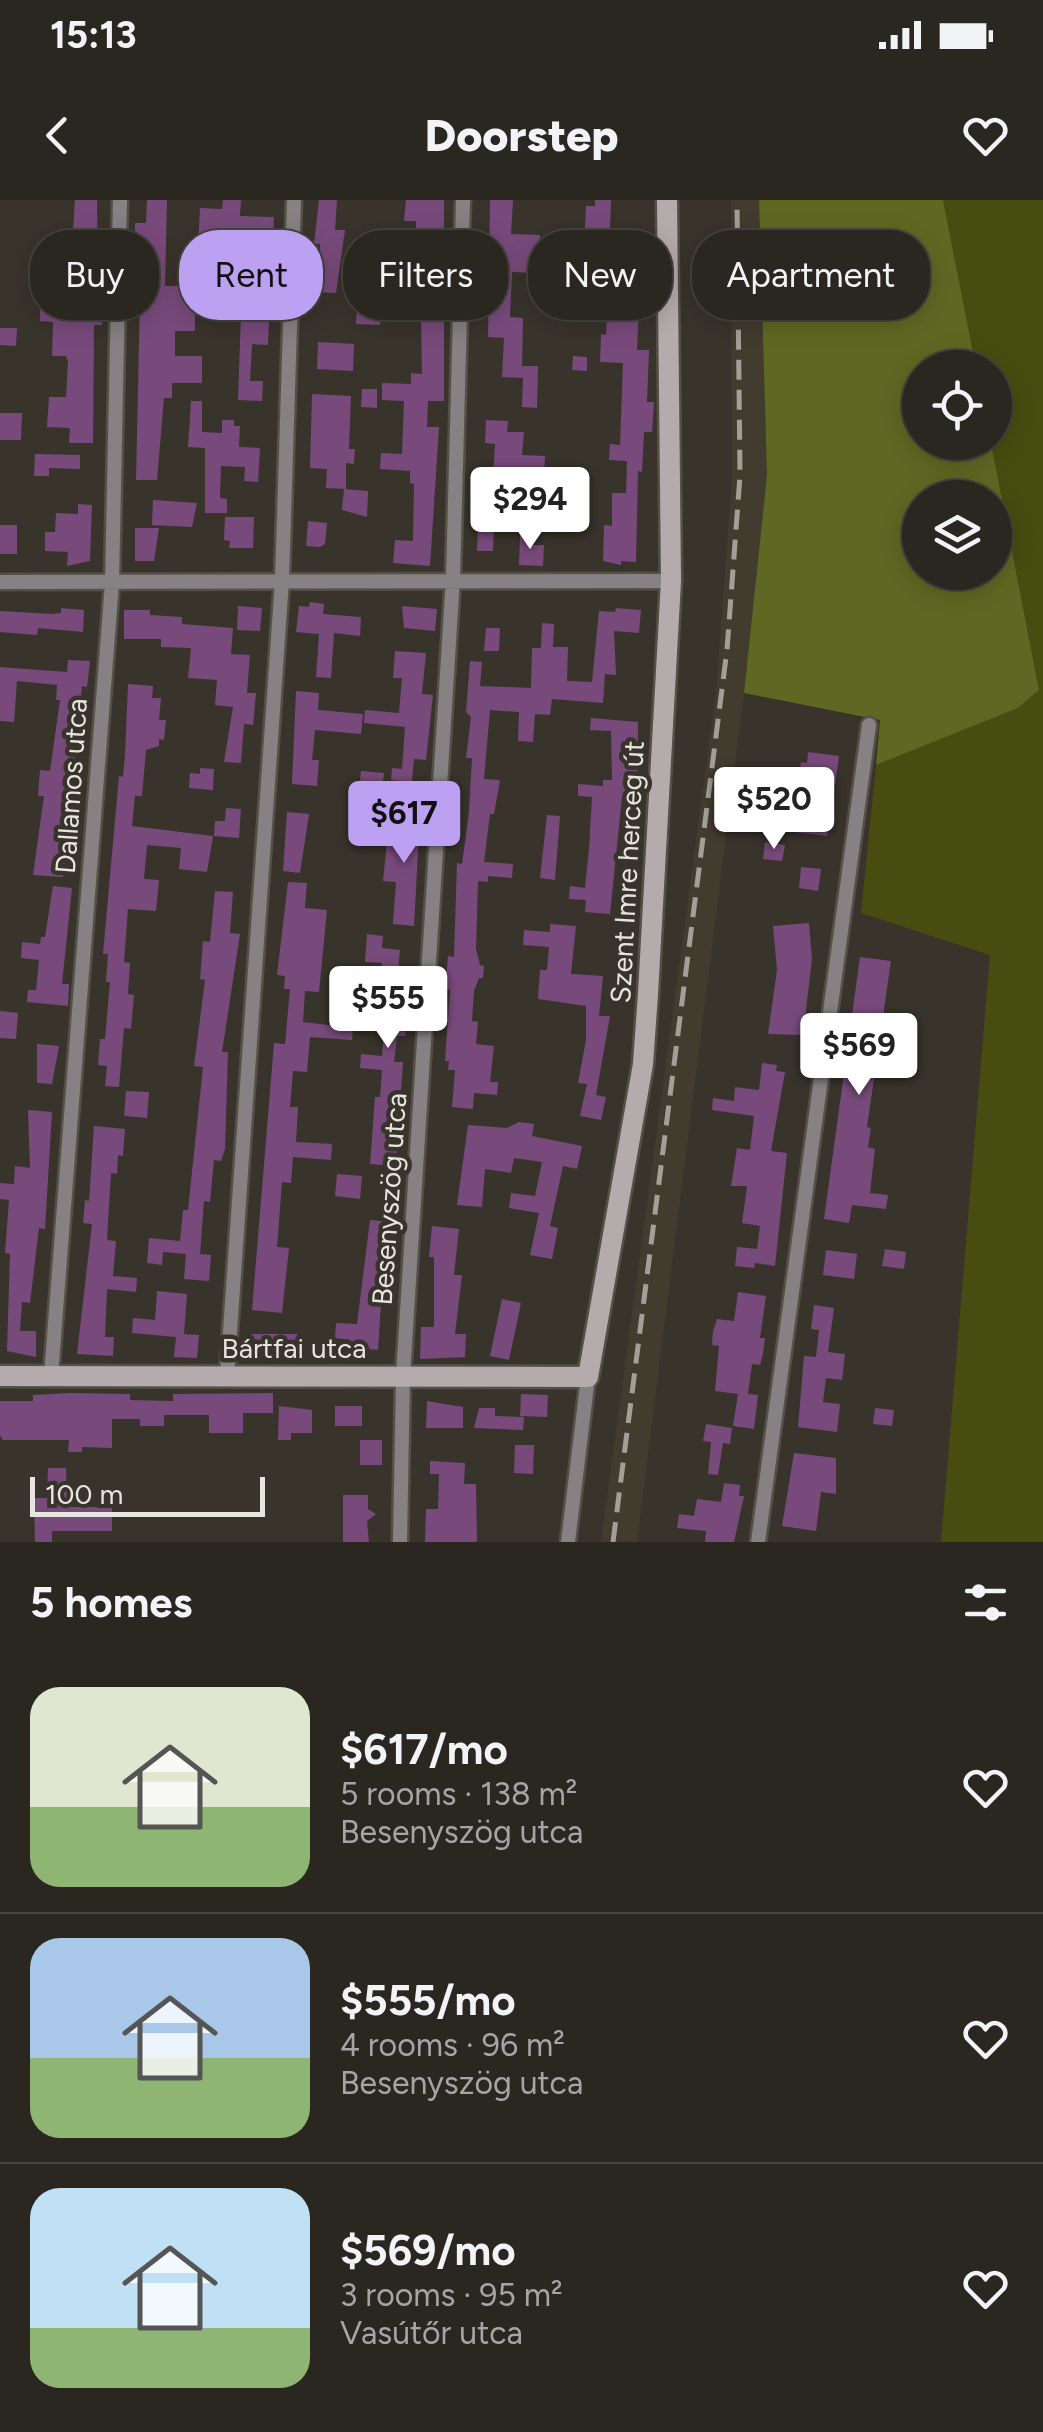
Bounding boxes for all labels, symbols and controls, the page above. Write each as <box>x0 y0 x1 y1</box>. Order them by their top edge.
text: 15:13 <box>50 12 137 58</box>
icon: back <box>30 108 85 163</box>
text: Doorstep <box>424 108 619 162</box>
icon: heart <box>958 108 1013 163</box>
chip: Buy <box>30 230 159 320</box>
chip: Rent <box>179 230 323 320</box>
chip: Filters <box>343 230 508 320</box>
chip: New <box>528 230 672 320</box>
chip: Apartment <box>692 230 930 320</box>
map controls <box>902 350 1012 590</box>
button: locate <box>902 350 1012 460</box>
pin: $294 <box>471 467 589 552</box>
text: $294 <box>492 480 568 518</box>
button: layers <box>902 480 1012 590</box>
street label: Dallamos utca <box>48 697 94 875</box>
street label: Szent Imre herceg út <box>603 740 651 1004</box>
pin: $520 <box>715 767 833 852</box>
text: $520 <box>736 780 812 818</box>
pin: $617 <box>345 781 463 866</box>
text: $617 <box>370 794 438 832</box>
pin: $555 <box>329 966 447 1051</box>
text: $555 <box>351 979 425 1017</box>
pin: $569 <box>800 1013 918 1098</box>
text: $569 <box>822 1026 896 1064</box>
street label: Besenyszög utca <box>365 1092 413 1306</box>
street label: Bártfai utca <box>222 1331 366 1365</box>
scale bar <box>30 1472 265 1516</box>
text: 100 m <box>45 1477 123 1511</box>
icon: filters <box>958 1575 1013 1630</box>
text: 5 homes <box>30 1577 192 1628</box>
text: $617/mo <box>340 1724 508 1775</box>
icon: home <box>110 1727 230 1847</box>
icon: heart <box>958 1760 1013 1815</box>
text: 5 rooms · 138 m² <box>340 1775 577 1813</box>
text: Besenyszög utca <box>340 1813 583 1851</box>
text: $555/mo <box>340 1975 516 2026</box>
icon: home <box>110 1978 230 2098</box>
icon: heart <box>958 2011 1013 2066</box>
text: 4 rooms · 96 m² <box>340 2026 565 2064</box>
text: Besenyszög utca <box>340 2064 583 2102</box>
text: $569/mo <box>340 2225 516 2276</box>
icon: home <box>110 2228 230 2348</box>
icon: heart <box>958 2261 1013 2316</box>
text: 3 rooms · 95 m² <box>340 2276 563 2314</box>
text: Vasútőr utca <box>340 2314 523 2352</box>

